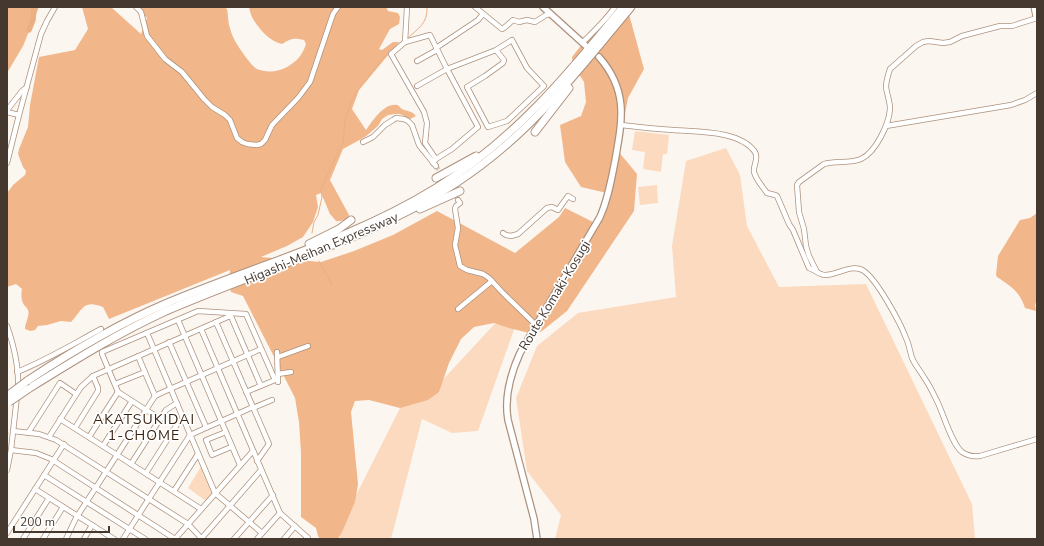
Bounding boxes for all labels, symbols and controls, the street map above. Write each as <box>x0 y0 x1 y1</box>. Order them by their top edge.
street label: Higashi-Meihan Expressway <box>242 208 401 290</box>
street label: Route Komaki-Kosugi <box>515 237 595 354</box>
district label: AKATSUKIDAI 1-CHOME <box>93 410 195 445</box>
scale bar <box>14 508 109 534</box>
text: 200 m <box>20 514 55 530</box>

